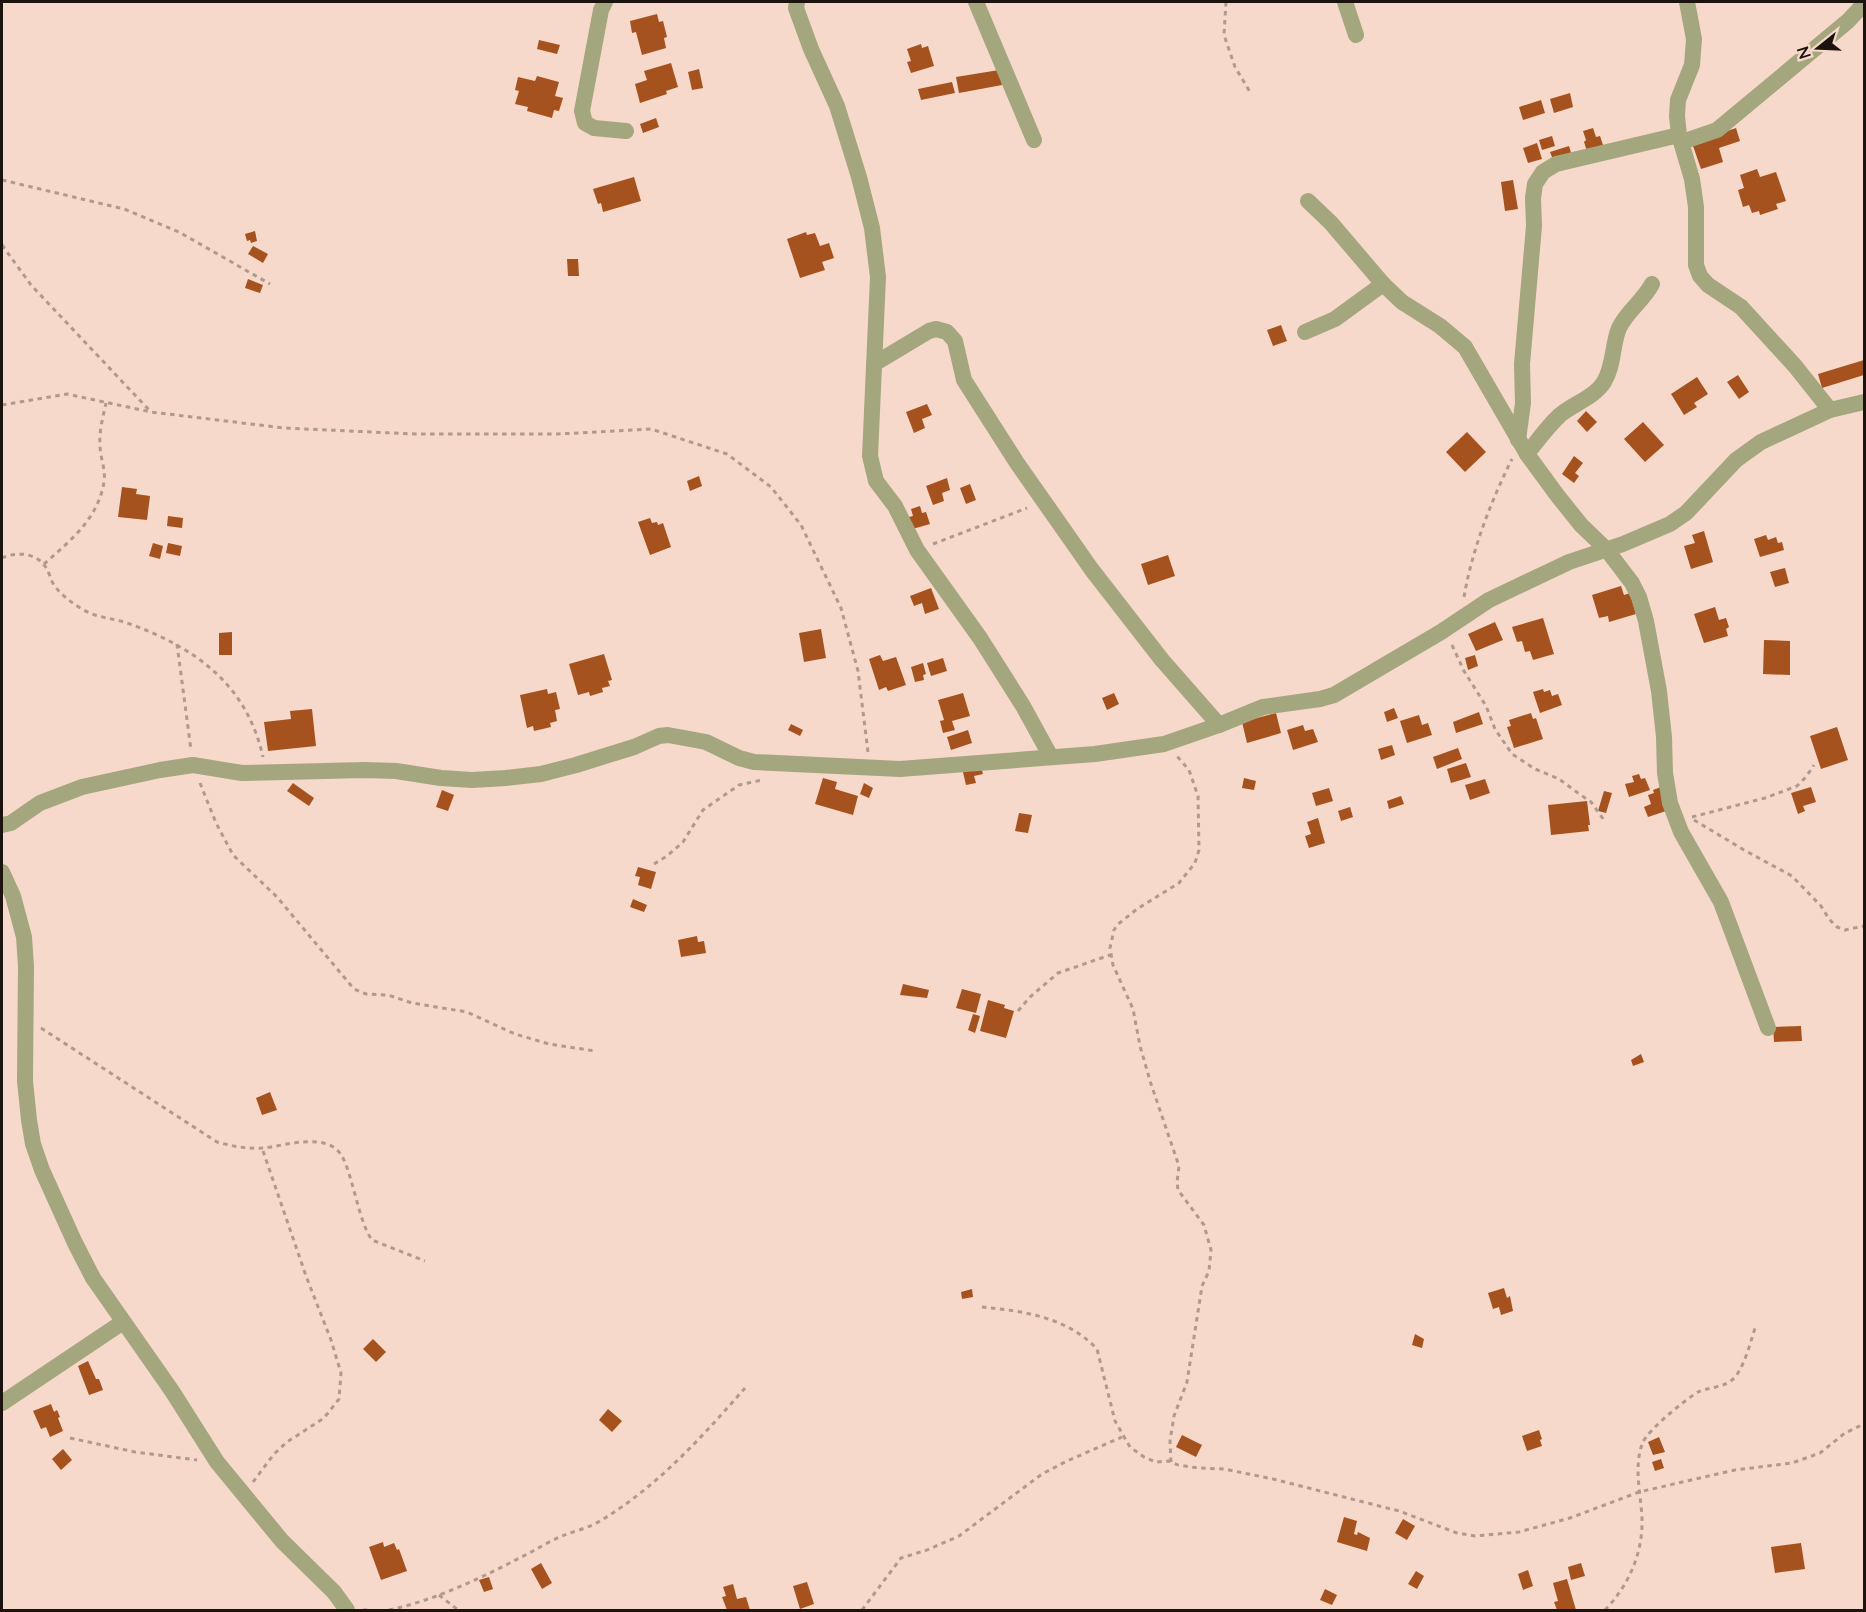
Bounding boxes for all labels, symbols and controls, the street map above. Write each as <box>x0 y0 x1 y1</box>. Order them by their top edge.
north arrow <box>1788 18 1848 78</box>
text: N <box>1792 44 1814 62</box>

